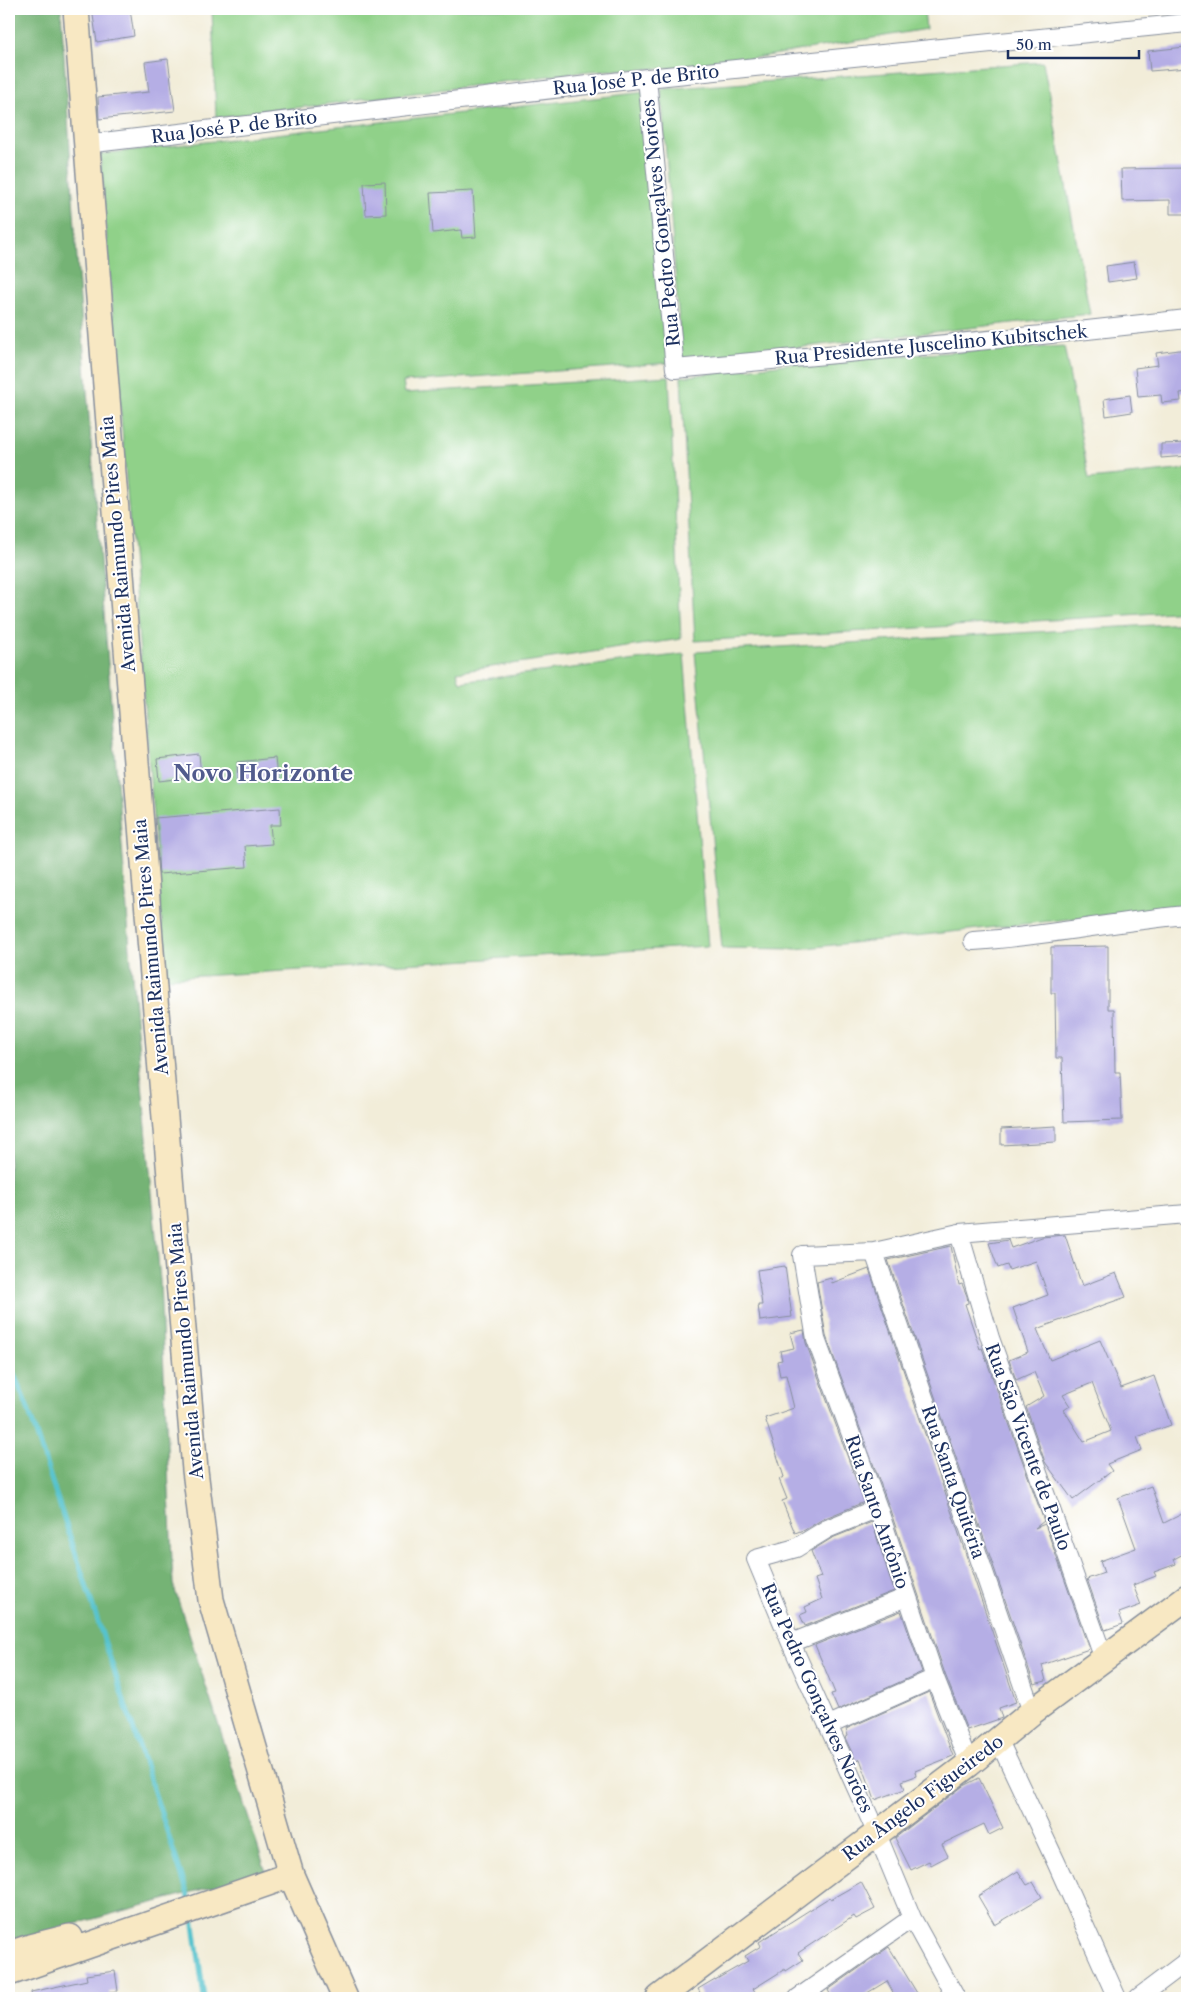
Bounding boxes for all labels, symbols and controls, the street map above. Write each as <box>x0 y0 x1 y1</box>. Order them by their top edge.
scale bar <box>1008 28 1140 60</box>
text: 50 m <box>1016 35 1052 54</box>
street label: Rua José P. de Brito <box>552 60 720 100</box>
street label: Rua Pedro Gonçalves Norões <box>637 98 685 348</box>
street label: Rua José P. de Brito <box>150 106 318 148</box>
street label: Rua Presidente Juscelino Kubitschek <box>774 320 1090 370</box>
street label: Avenida Raimundo Pires Maia <box>96 414 140 674</box>
district label: Novo Horizonte <box>173 760 353 787</box>
street label: Avenida Raimundo Pires Maia <box>129 817 173 1077</box>
street label: Avenida Raimundo Pires Maia <box>164 1221 208 1481</box>
street label: Rua São Vicente de Paulo <box>980 1341 1076 1553</box>
street label: Rua Santa Quitéria <box>916 1402 990 1562</box>
street label: Rua Santo Antônio <box>840 1432 914 1592</box>
street label: Rua Pedro Gonçalves Norões <box>756 1580 878 1816</box>
street label: Rua Ângelo Figueiredo <box>838 1730 1008 1866</box>

